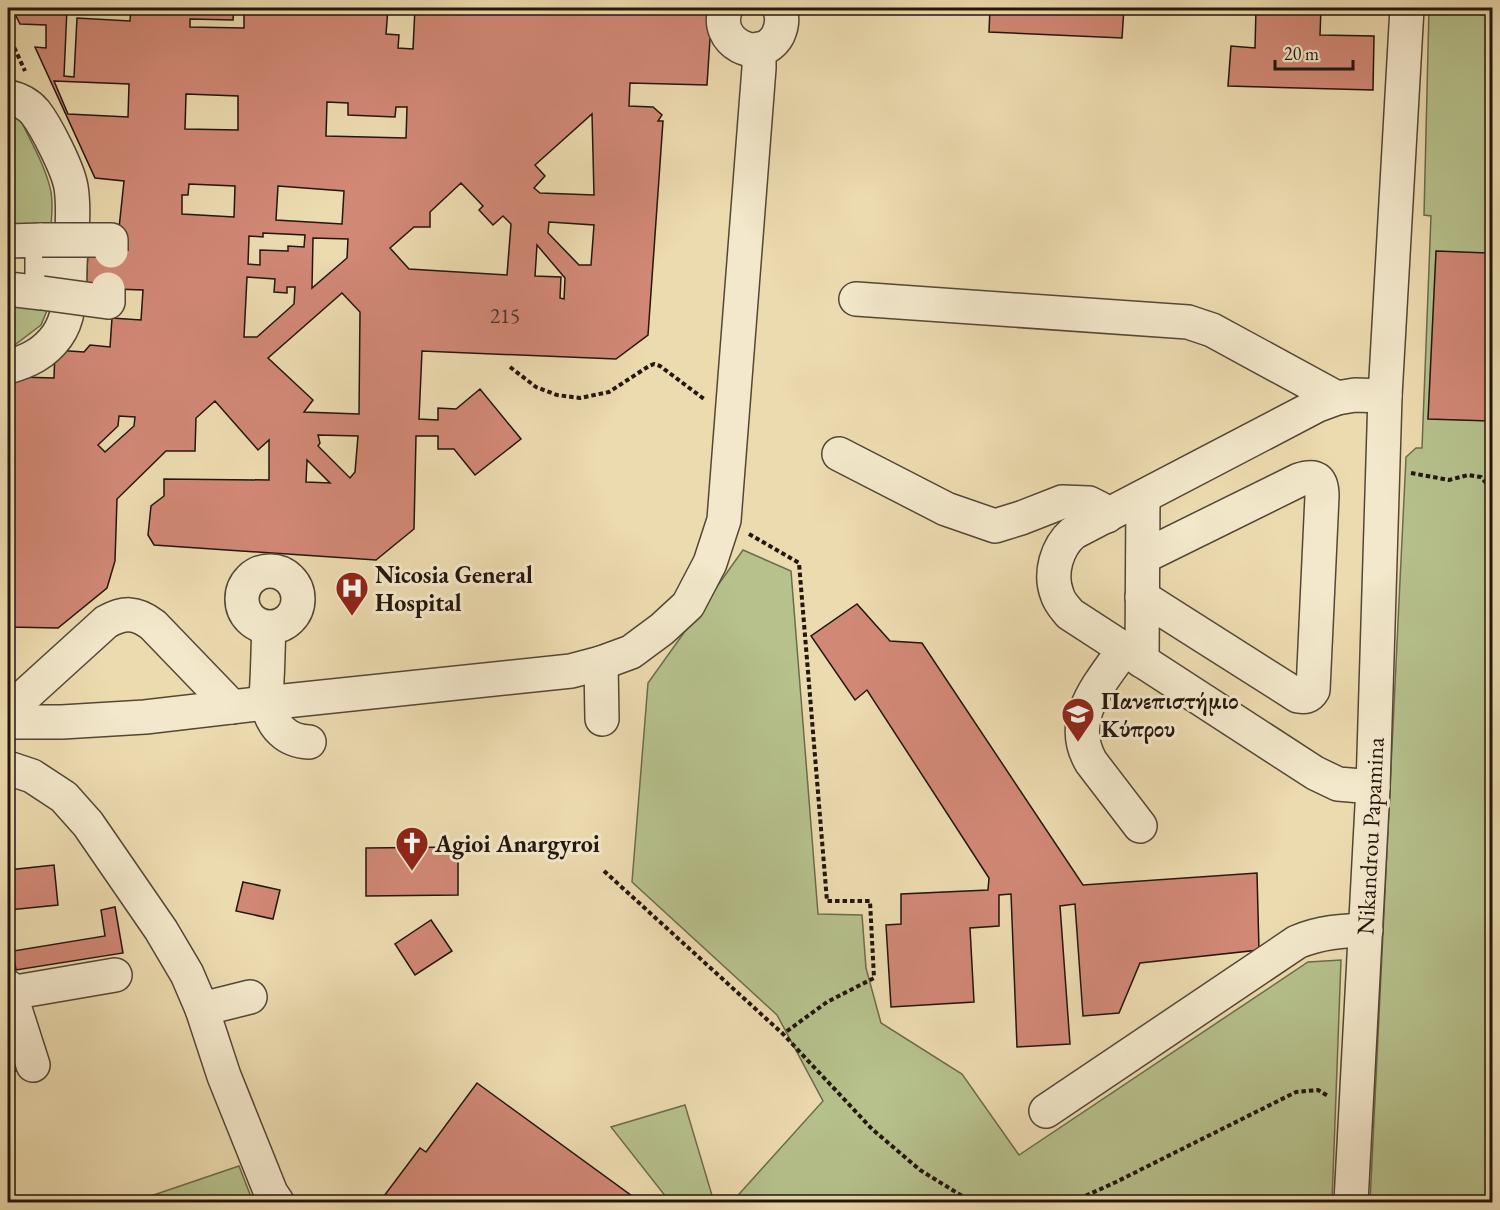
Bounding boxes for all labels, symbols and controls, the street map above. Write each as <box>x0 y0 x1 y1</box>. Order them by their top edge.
scale bar <box>1275 33 1353 71</box>
text: 20 m <box>1284 42 1319 65</box>
house number: 215 <box>490 302 520 329</box>
place label: Nicosia General Hospital <box>375 559 533 618</box>
hospital icon: Nicosia General Hospital <box>334 570 370 617</box>
place label: Πανεπιστήμιο Κύπρου <box>1101 685 1238 744</box>
school or university icon: Πανεπιστήμιο Κύπρου <box>1060 696 1096 743</box>
street label: Nikandrou Papamina <box>1349 736 1391 936</box>
church icon: Agioi Anargyroi <box>394 825 430 872</box>
place label: Agioi Anargyroi <box>434 828 600 860</box>

